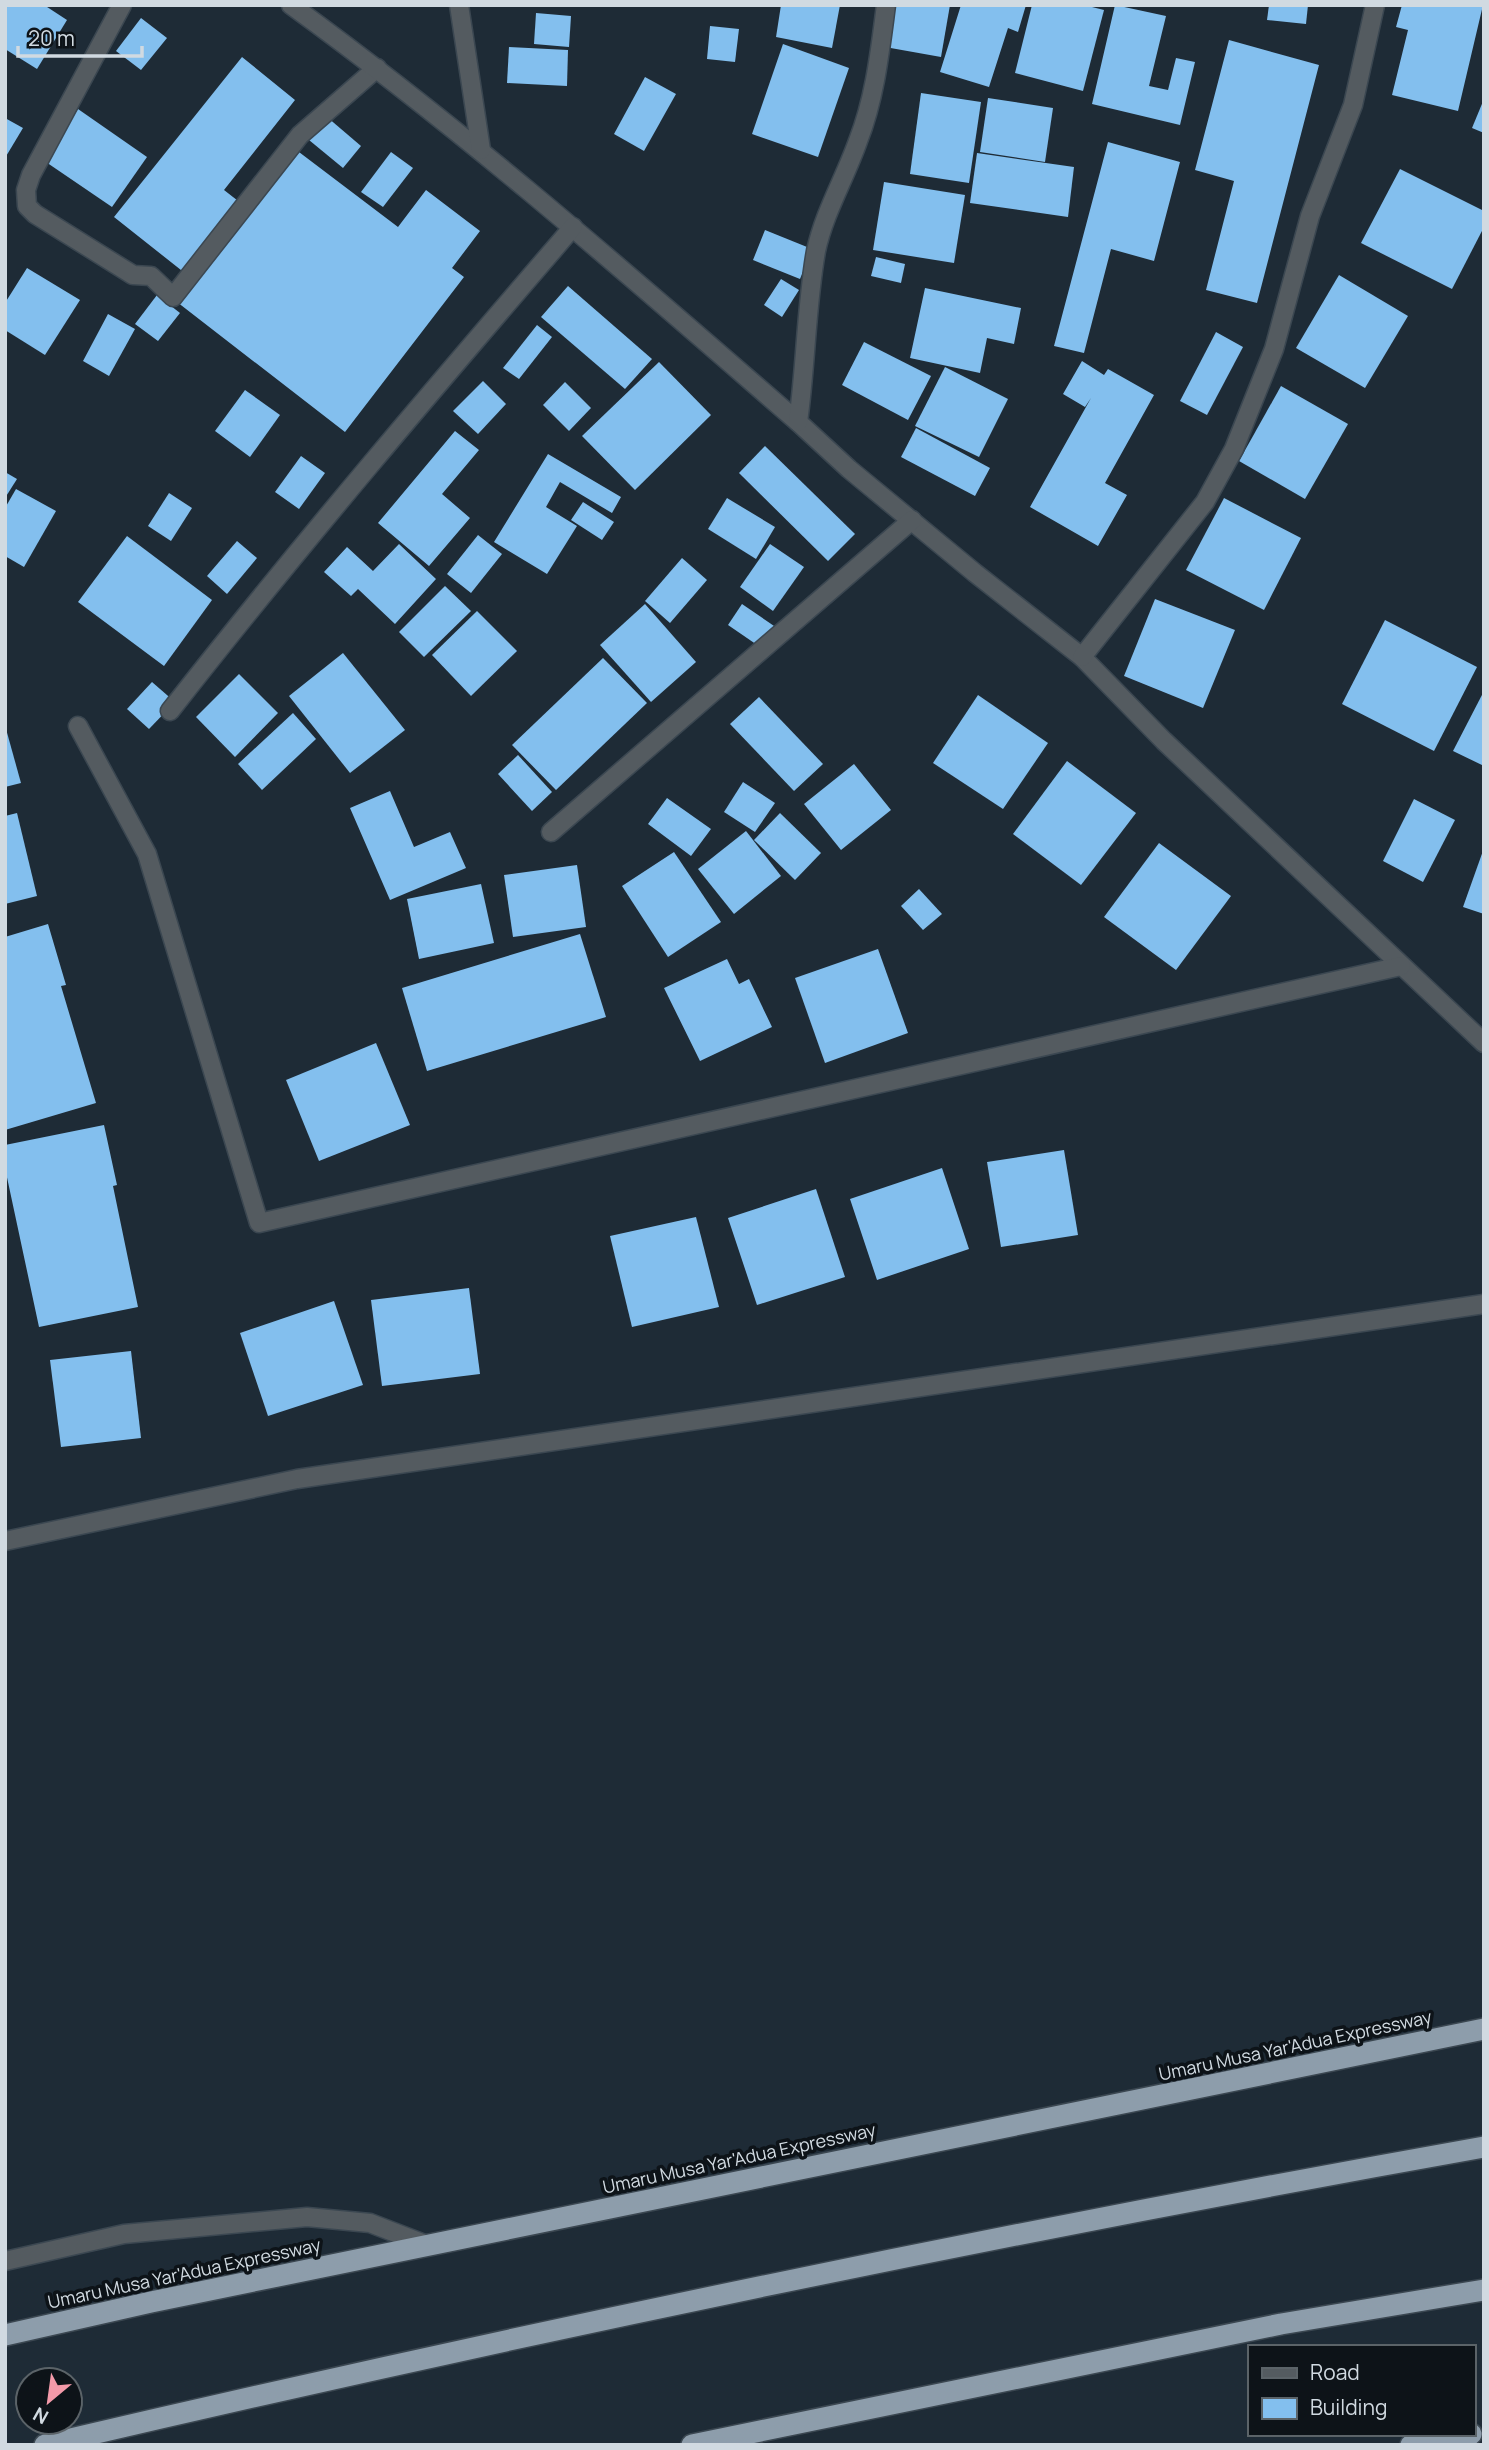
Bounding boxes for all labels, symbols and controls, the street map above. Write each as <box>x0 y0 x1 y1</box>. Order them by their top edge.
scale bar <box>18 14 142 58</box>
text: 20 m <box>28 24 75 52</box>
street label: Umaru Musa Yar'Adua Expressway <box>1156 2004 1434 2086</box>
street label: Umaru Musa Yar'Adua Expressway <box>600 2117 878 2199</box>
street label: Umaru Musa Yar'Adua Expressway <box>45 2232 323 2314</box>
legend <box>1248 2345 1475 2436</box>
text: Road <box>1310 2358 1360 2386</box>
north arrow <box>14 2366 84 2436</box>
text: Building <box>1310 2393 1387 2421</box>
text: N <box>28 2401 53 2431</box>

